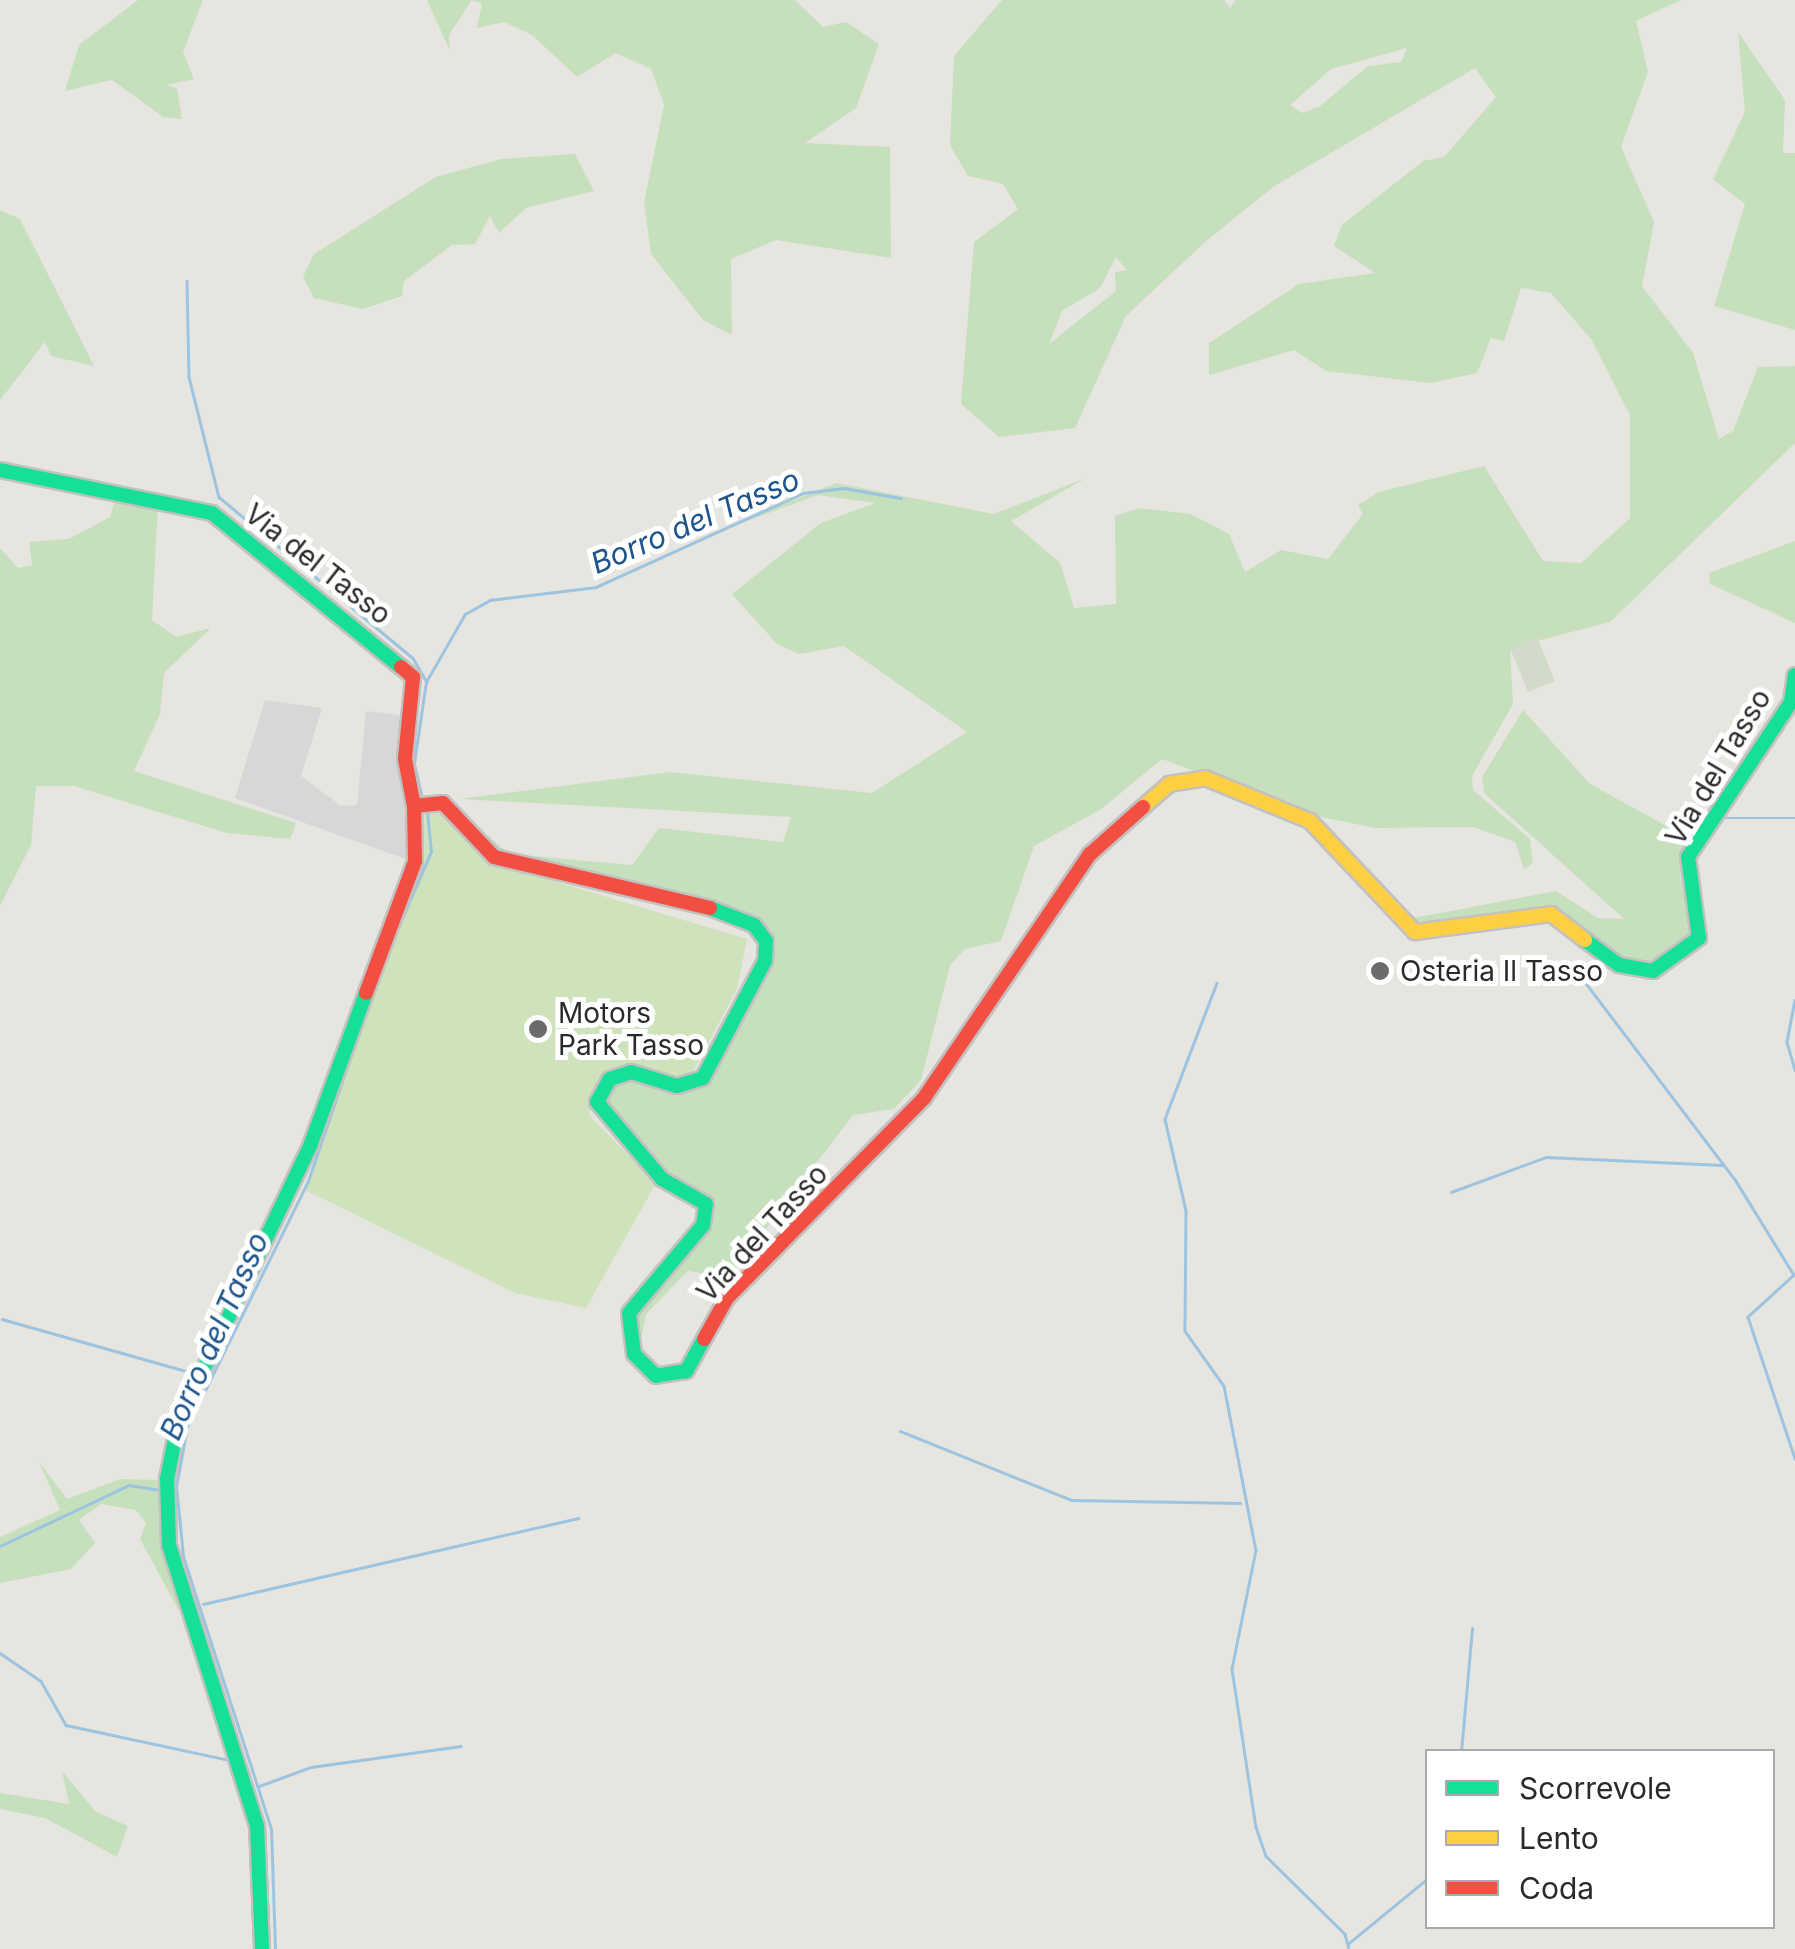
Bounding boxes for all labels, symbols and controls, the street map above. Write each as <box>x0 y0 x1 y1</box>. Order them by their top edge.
water label: Borro del Tasso <box>585 461 805 581</box>
street label: Via del Tasso <box>238 497 398 631</box>
street label: Via del Tasso <box>1658 683 1778 851</box>
place label: Osteria Il Tasso <box>1400 954 1603 988</box>
marker: Osteria Il Tasso <box>1369 960 1391 982</box>
place label: Motors Park Tasso <box>558 996 704 1062</box>
marker: Motors Park Tasso <box>527 1018 549 1040</box>
street label: Via del Tasso <box>690 1157 834 1309</box>
water label: Borro del Tasso <box>152 1227 276 1445</box>
legend <box>1425 1749 1775 1929</box>
text: Scorrevole <box>1519 1770 1672 1806</box>
text: Lento <box>1519 1820 1599 1856</box>
text: Coda <box>1519 1870 1594 1906</box>

